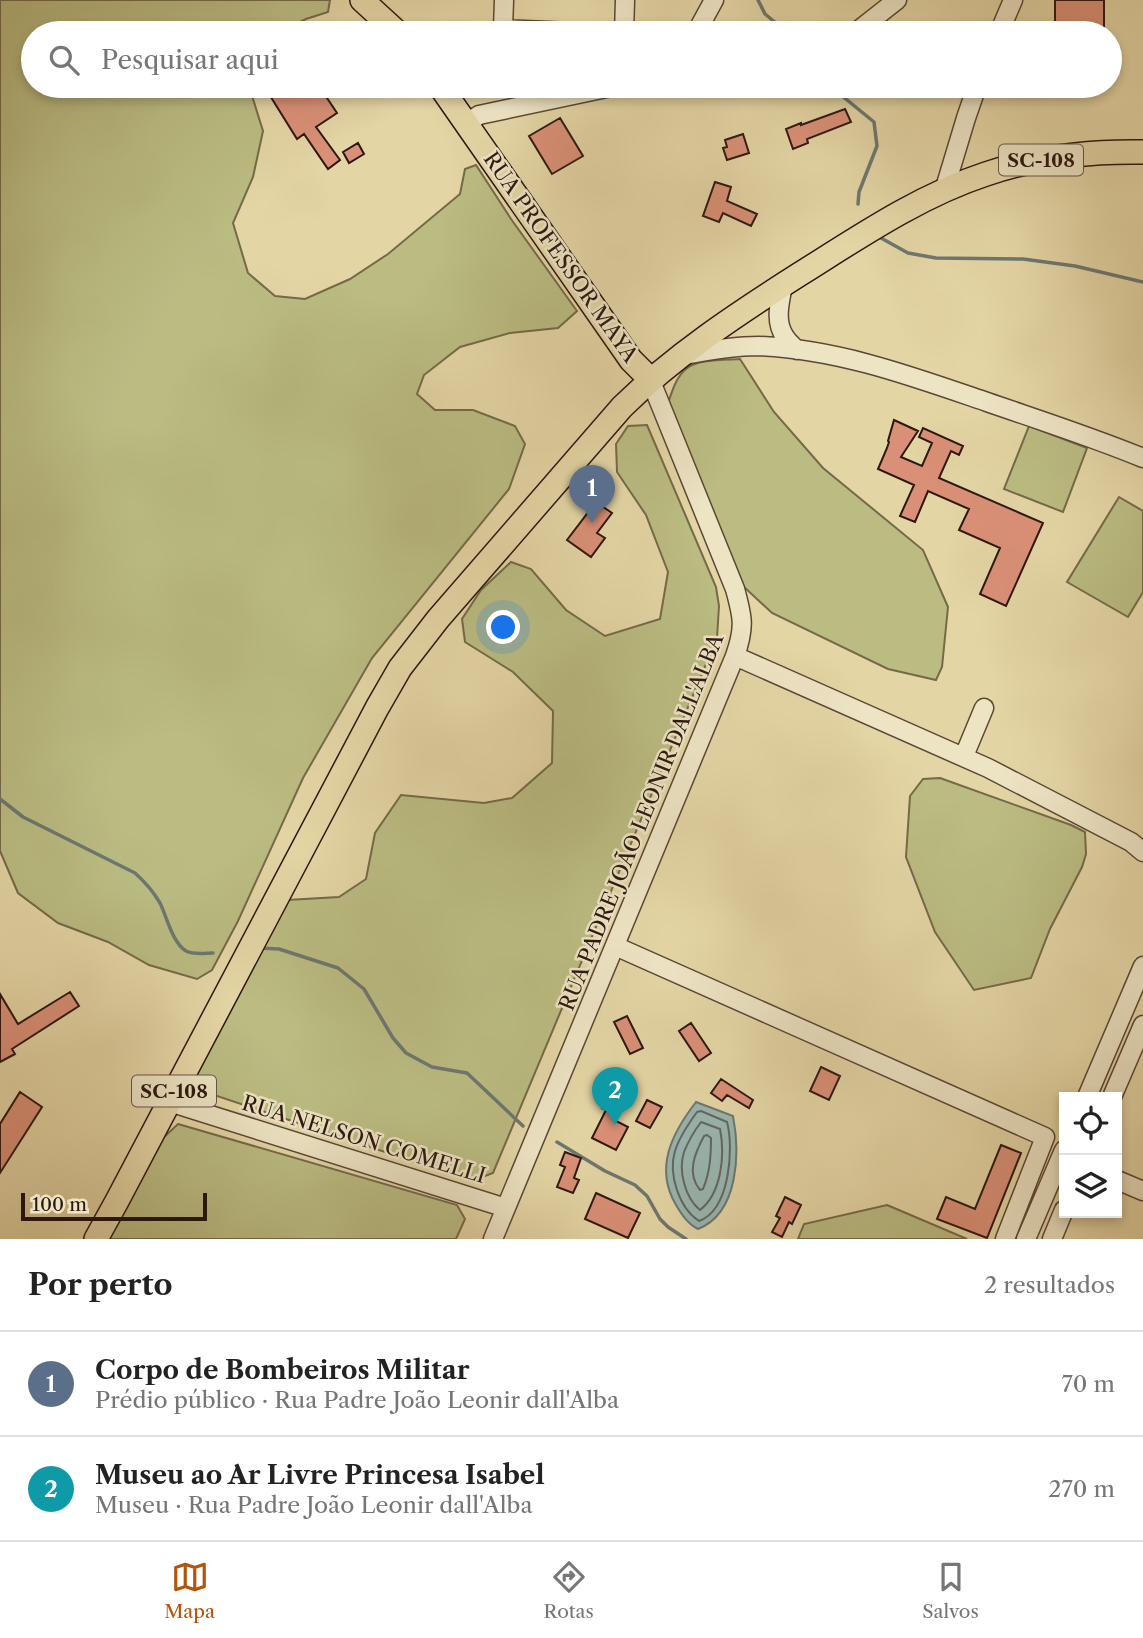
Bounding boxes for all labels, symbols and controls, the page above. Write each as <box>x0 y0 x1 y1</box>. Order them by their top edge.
search box <box>21 21 1122 98</box>
icon: search <box>45 41 83 79</box>
text: Pesquisar aqui <box>101 44 279 76</box>
road number: SC-108 <box>999 144 1083 176</box>
street label: RUA PROFESSOR MAYA <box>479 147 644 368</box>
pin: 1 <box>569 465 615 523</box>
your location <box>486 610 520 644</box>
street label: RUA PADRE JOÃO LEONIR DALL'ALBA <box>554 629 729 1014</box>
pin: 2 <box>592 1067 638 1125</box>
road number: SC-108 <box>132 1076 216 1106</box>
street label: RUA NELSON COMELLI <box>239 1090 489 1188</box>
map controls <box>1059 1092 1122 1218</box>
button: locate <box>1059 1092 1122 1155</box>
button: layers <box>1059 1155 1122 1218</box>
scale bar <box>21 1190 206 1222</box>
text: 100 m <box>32 1193 87 1216</box>
text: Por perto <box>28 1266 173 1303</box>
text: 2 resultados <box>984 1271 1115 1299</box>
text: Corpo de Bombeiros Militar <box>95 1354 470 1386</box>
text: 1 <box>46 1370 56 1398</box>
text: 70 m <box>1062 1370 1115 1398</box>
text: Prédio público · Rua Padre João Leonir dall'Alba <box>95 1386 619 1414</box>
text: Museu ao Ar Livre Princesa Isabel <box>95 1459 545 1491</box>
text: 2 <box>44 1475 58 1503</box>
text: 270 m <box>1048 1475 1115 1503</box>
text: Museu · Rua Padre João Leonir dall'Alba <box>95 1491 533 1519</box>
tab: Mapa <box>164 1558 215 1623</box>
tab: Rotas <box>543 1558 594 1623</box>
tab: Salvos <box>922 1558 979 1623</box>

